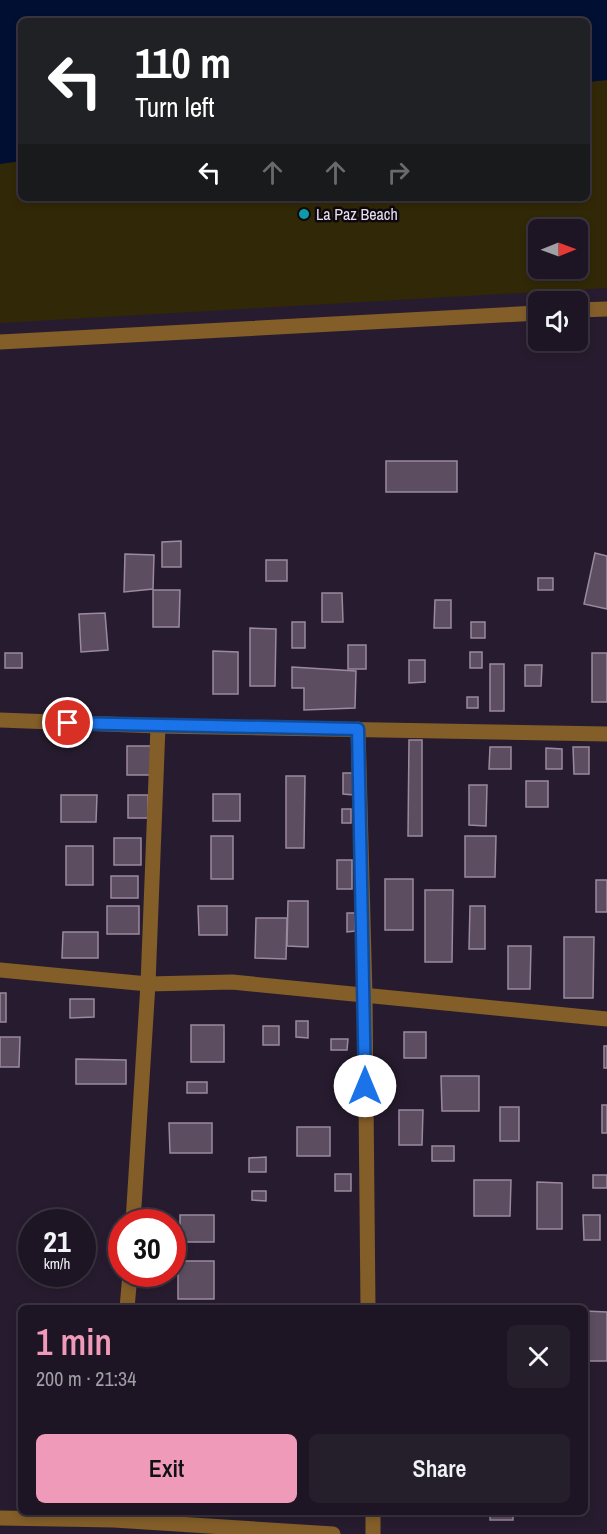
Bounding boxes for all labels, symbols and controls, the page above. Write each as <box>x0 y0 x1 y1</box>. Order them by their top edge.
text: 110 m <box>135 35 231 91</box>
icon: left <box>36 42 114 120</box>
text: Turn left <box>135 89 214 125</box>
icon: left <box>193 156 226 189</box>
icon: ahead <box>256 156 289 189</box>
icon: ahead <box>319 156 352 189</box>
icon: right <box>382 156 415 189</box>
place label: La Paz Beach <box>316 203 398 225</box>
marker: La Paz Beach <box>297 207 311 221</box>
north arrow <box>528 219 588 279</box>
map controls <box>528 219 588 351</box>
button: sound <box>528 291 588 351</box>
pin <box>42 697 93 748</box>
icon: arrive <box>51 706 84 739</box>
position arrow <box>333 1054 397 1118</box>
speed limit sign: 30 <box>108 1209 186 1287</box>
text: 21 <box>43 1221 71 1261</box>
text: km/h <box>44 1253 70 1274</box>
text: 1 min <box>36 1318 112 1366</box>
button: close <box>507 1325 570 1388</box>
text: 200 m · 21:34 <box>36 1365 136 1392</box>
button: Exit <box>36 1434 297 1503</box>
button: Share <box>309 1434 570 1503</box>

